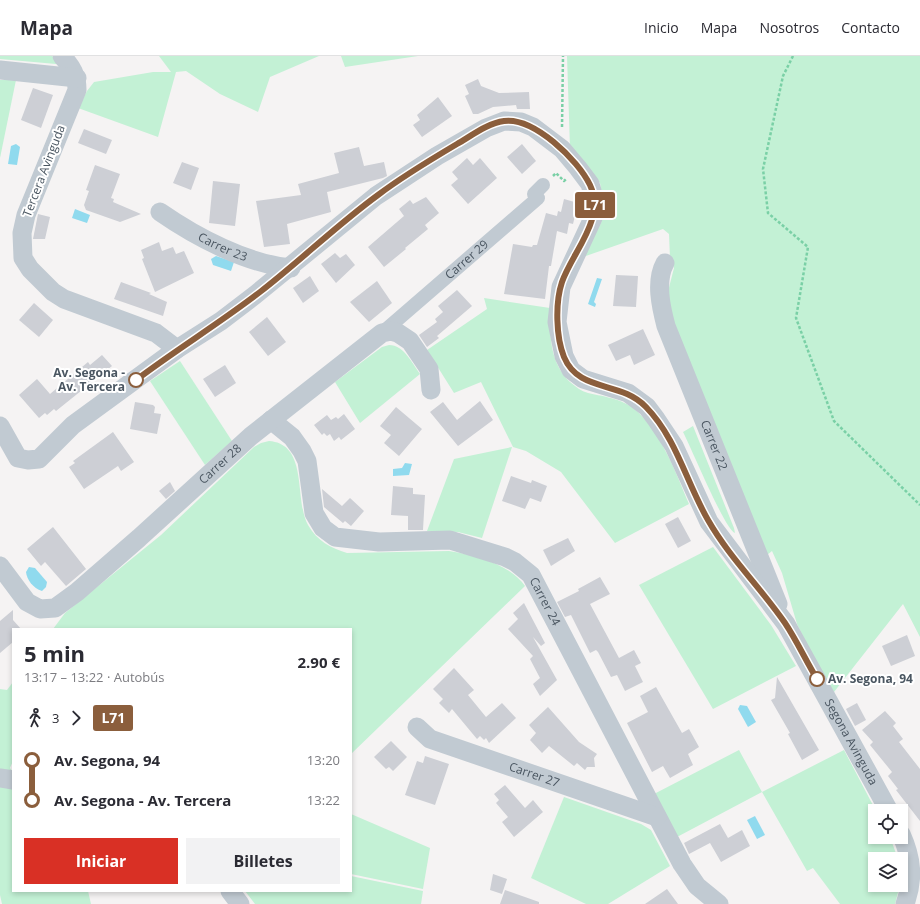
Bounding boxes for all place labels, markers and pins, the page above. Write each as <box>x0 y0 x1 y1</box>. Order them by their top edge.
place label: Av. Segona - Av. Tercera <box>53 364 125 395</box>
marker: Av. Segona - Av. Tercera <box>128 372 144 388</box>
place label: Av. Segona, 94 <box>828 670 913 687</box>
marker: Av. Segona, 94 <box>809 671 825 687</box>

